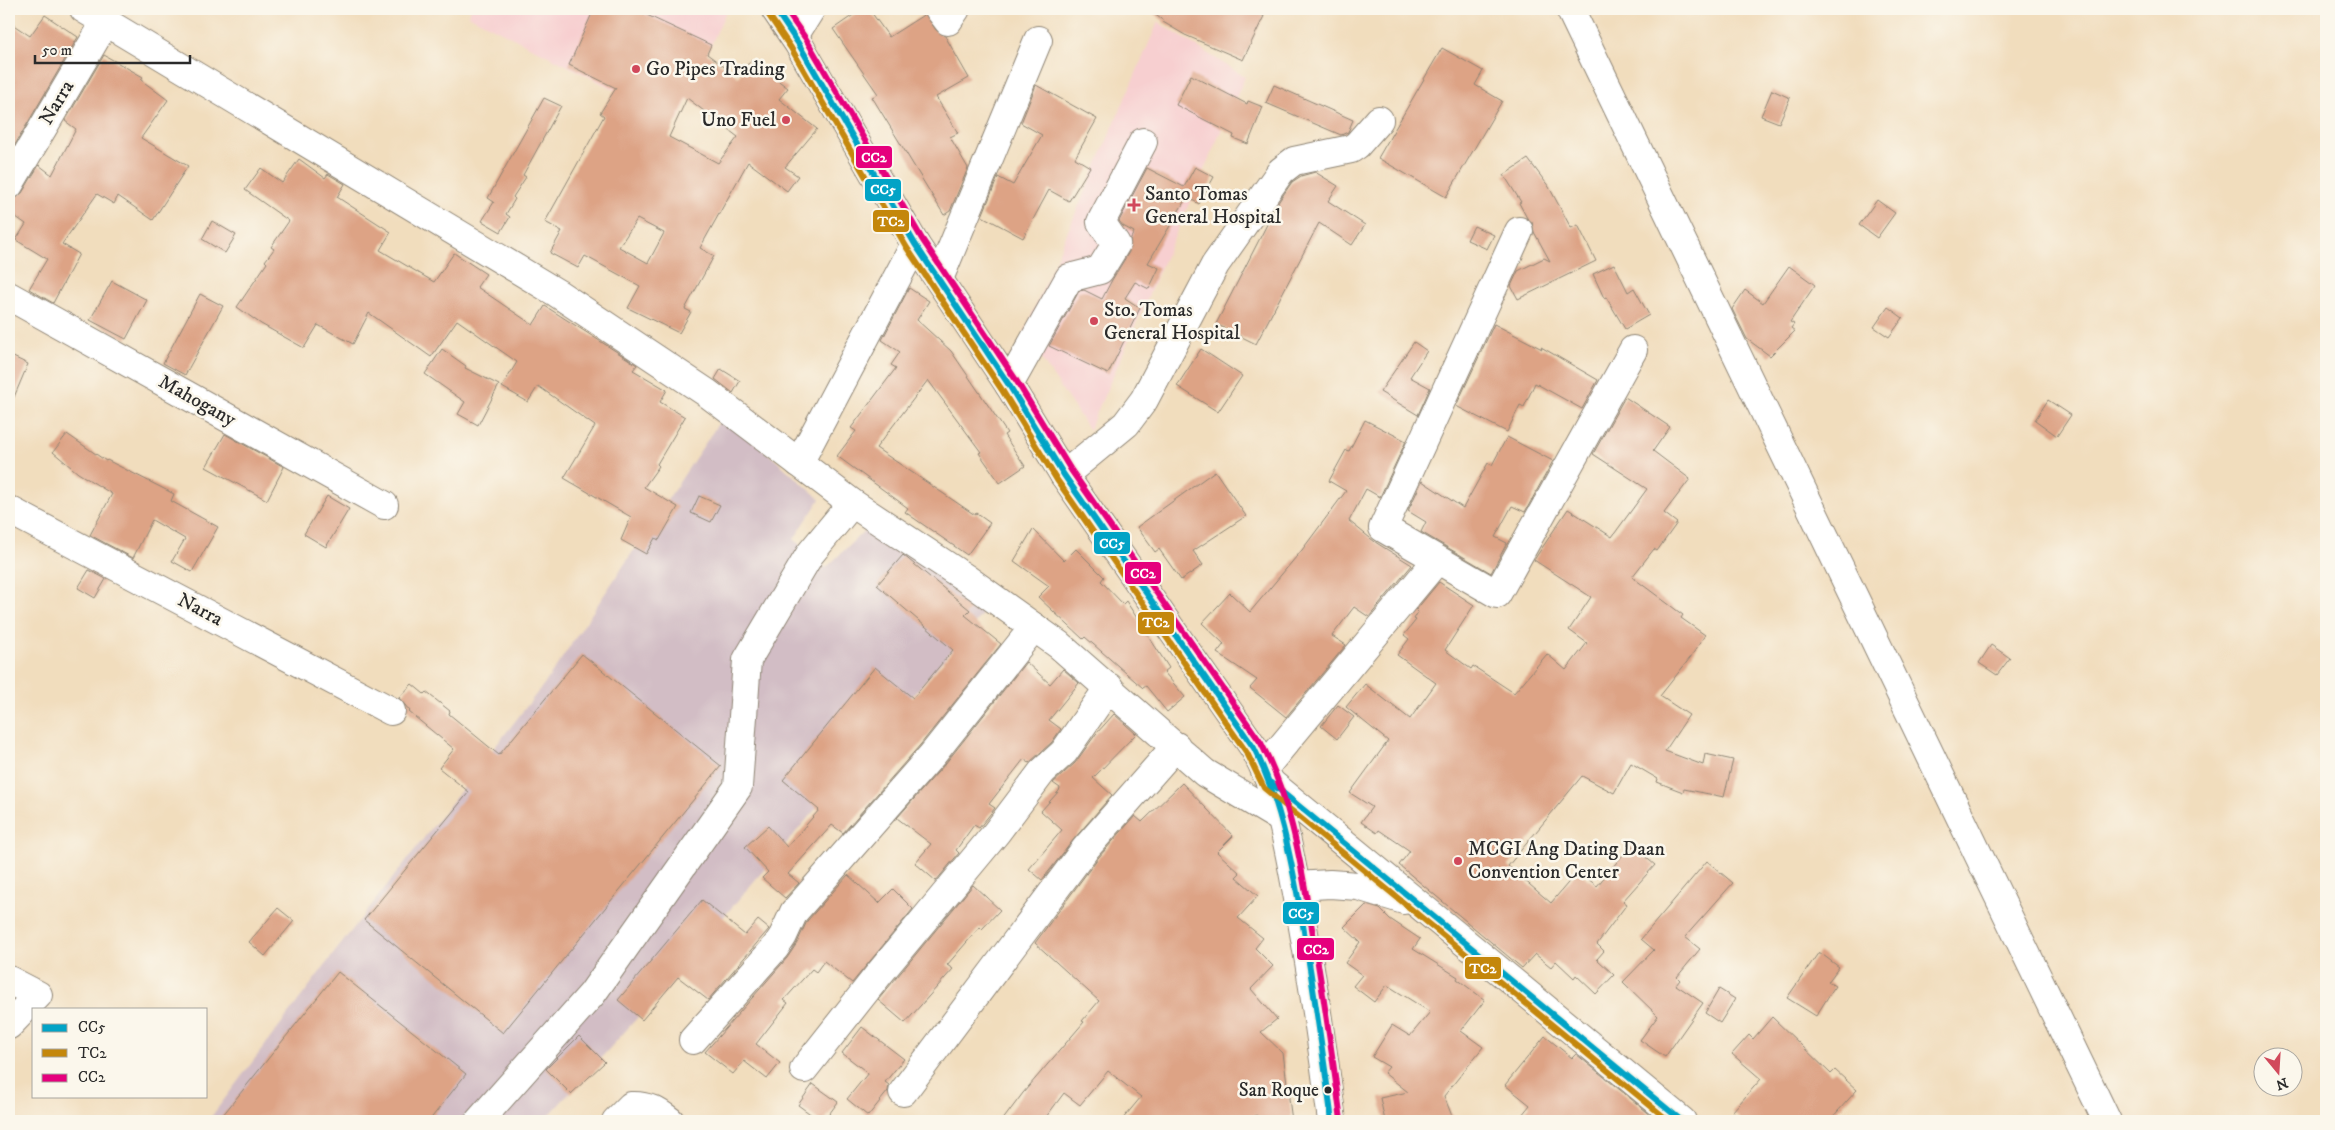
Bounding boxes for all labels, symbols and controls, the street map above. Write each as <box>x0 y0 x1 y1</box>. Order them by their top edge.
scale bar <box>35 32 190 64</box>
text: 50 m <box>42 41 72 60</box>
place label: Go Pipes Trading <box>646 57 785 82</box>
marker: Go Pipes Trading <box>630 63 642 75</box>
street label: Narra <box>34 76 80 130</box>
place label: Uno Fuel <box>701 108 776 133</box>
marker: Uno Fuel <box>780 114 792 126</box>
line badge: CC2 <box>855 145 893 169</box>
text: CC2 <box>861 149 888 167</box>
line badge: CC5 <box>864 178 902 202</box>
text: CC5 <box>870 181 896 199</box>
place label: Santo Tomas General Hospital <box>1145 182 1281 230</box>
marker: Santo Tomas General Hospital <box>1127 198 1141 212</box>
line badge: TC2 <box>872 209 910 233</box>
text: TC2 <box>877 213 906 231</box>
place label: Sto. Tomas General Hospital <box>1104 298 1240 346</box>
marker: Sto. Tomas General Hospital <box>1088 315 1100 327</box>
street label: Mahogany <box>154 369 241 433</box>
line badge: CC5 <box>1093 531 1131 555</box>
text: CC5 <box>1099 535 1125 553</box>
line badge: CC2 <box>1124 561 1162 585</box>
text: CC2 <box>1130 565 1157 583</box>
street label: Narra <box>173 588 227 632</box>
line badge: TC2 <box>1137 611 1175 635</box>
text: TC2 <box>1142 614 1171 632</box>
place label: MCGI Ang Dating Daan Convention Center <box>1468 837 1665 885</box>
marker: MCGI Ang Dating Daan Convention Center <box>1452 855 1464 867</box>
line badge: CC5 <box>1282 901 1320 925</box>
text: CC5 <box>1288 905 1314 923</box>
line badge: CC2 <box>1296 937 1335 961</box>
text: CC2 <box>1303 941 1330 959</box>
line badge: TC2 <box>1464 956 1502 980</box>
text: TC2 <box>1469 960 1498 978</box>
legend <box>32 1008 208 1098</box>
text: CC5 <box>78 1018 106 1037</box>
text: TC2 <box>78 1044 107 1063</box>
north arrow <box>2252 1048 2302 1098</box>
text: CC2 <box>78 1068 106 1087</box>
text: N <box>2273 1073 2290 1094</box>
place label: San Roque <box>1239 1079 1319 1103</box>
marker: San Roque <box>1323 1085 1333 1095</box>

